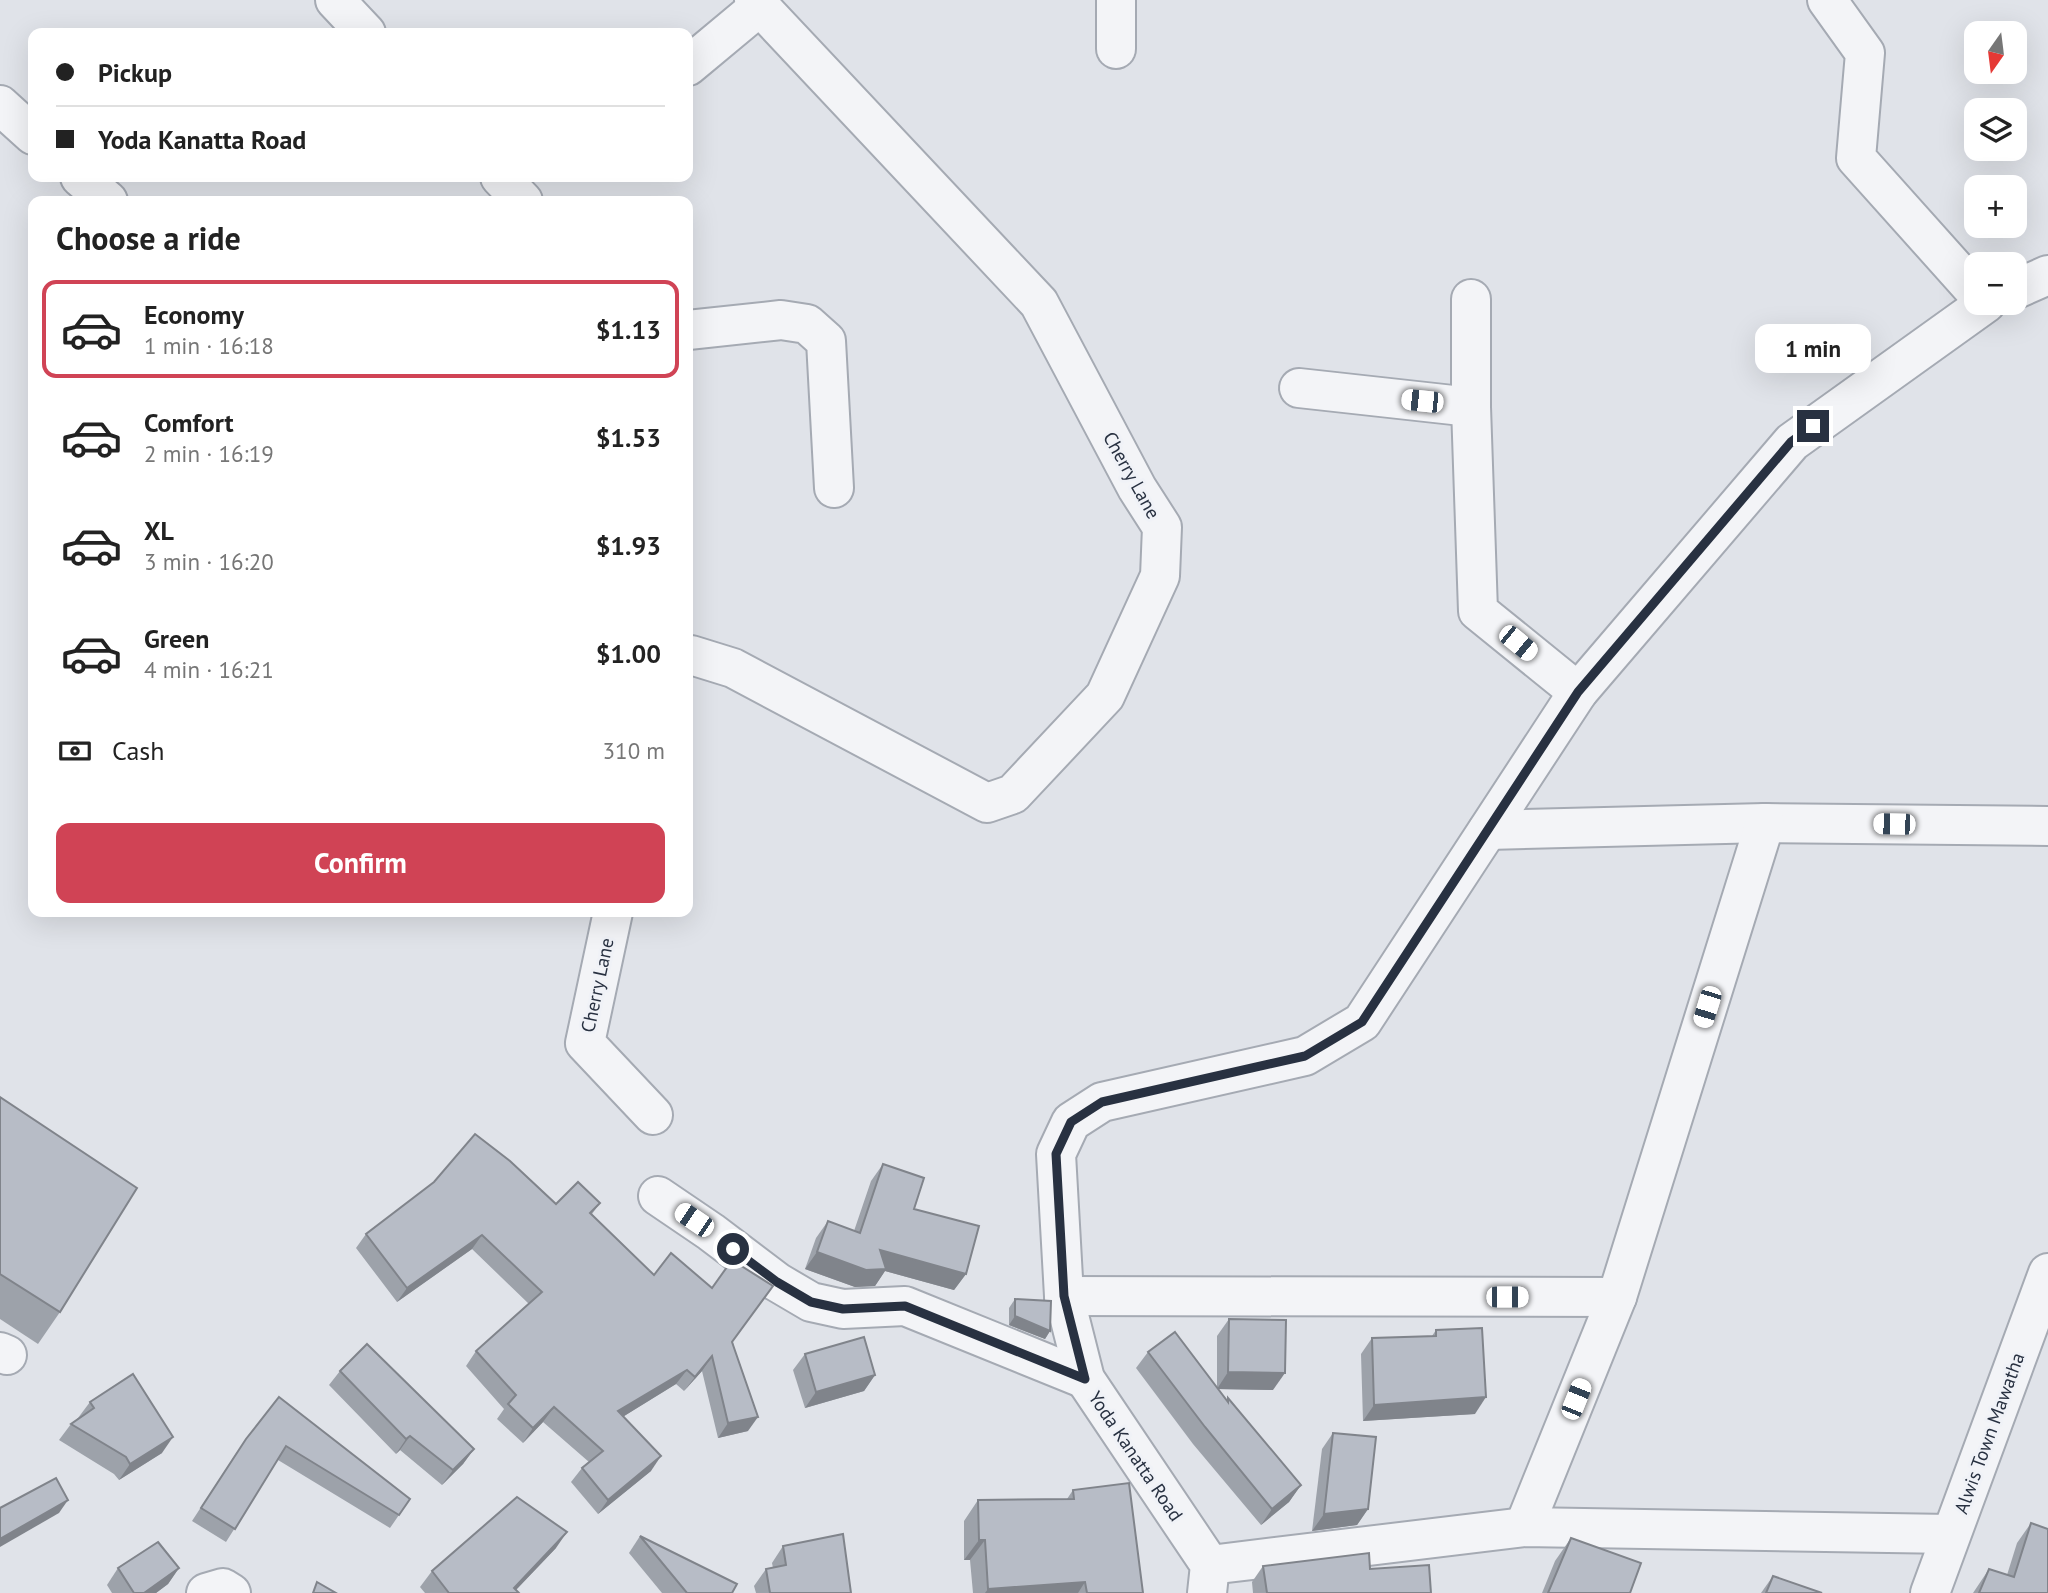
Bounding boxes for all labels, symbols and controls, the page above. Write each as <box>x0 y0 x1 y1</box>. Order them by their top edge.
north arrow <box>1964 21 2026 84</box>
map controls <box>1964 21 2027 315</box>
text: Pickup <box>98 56 172 89</box>
button: layers <box>1964 98 2027 161</box>
text: Yoda Kanatta Road <box>98 123 306 156</box>
button: + <box>1964 175 2027 238</box>
text: Choose a ride <box>56 217 241 259</box>
button: − <box>1964 252 2027 315</box>
icon: car <box>60 298 123 361</box>
text: Economy <box>144 298 244 331</box>
text: $1.13 <box>596 313 661 346</box>
callout: 1 min <box>1755 324 1871 374</box>
text: 1 min · 16:18 <box>144 331 274 360</box>
text: 1 min <box>1785 334 1841 363</box>
car <box>1401 388 1444 414</box>
icon: car <box>60 406 123 469</box>
text: Comfort <box>144 406 234 439</box>
route end <box>1797 410 1829 442</box>
text: $1.53 <box>596 421 661 454</box>
street label: Cherry Lane <box>1098 427 1166 523</box>
text: 2 min · 16:19 <box>144 439 274 468</box>
icon: car <box>60 514 123 577</box>
text: XL <box>144 514 174 547</box>
text: $1.93 <box>596 529 661 562</box>
text: 3 min · 16:20 <box>144 547 274 576</box>
icon: car <box>60 622 123 685</box>
text: Green <box>144 622 209 655</box>
car <box>1496 622 1541 664</box>
text: $1.00 <box>596 637 661 670</box>
text: 4 min · 16:21 <box>144 655 274 684</box>
icon: cash <box>56 732 94 770</box>
text: Cash <box>112 734 164 767</box>
text: 310 m <box>603 736 665 765</box>
car <box>1873 813 1916 835</box>
button: Confirm <box>56 823 665 903</box>
street label: Cherry Lane <box>575 936 619 1034</box>
car <box>1691 984 1724 1030</box>
car <box>671 1200 718 1240</box>
route start <box>717 1233 749 1265</box>
car <box>1487 1287 1529 1308</box>
street label: Alwis Town Mawatha <box>1949 1349 2029 1517</box>
car <box>1559 1376 1594 1422</box>
street label: Yoda Kanatta Road <box>1084 1386 1188 1526</box>

